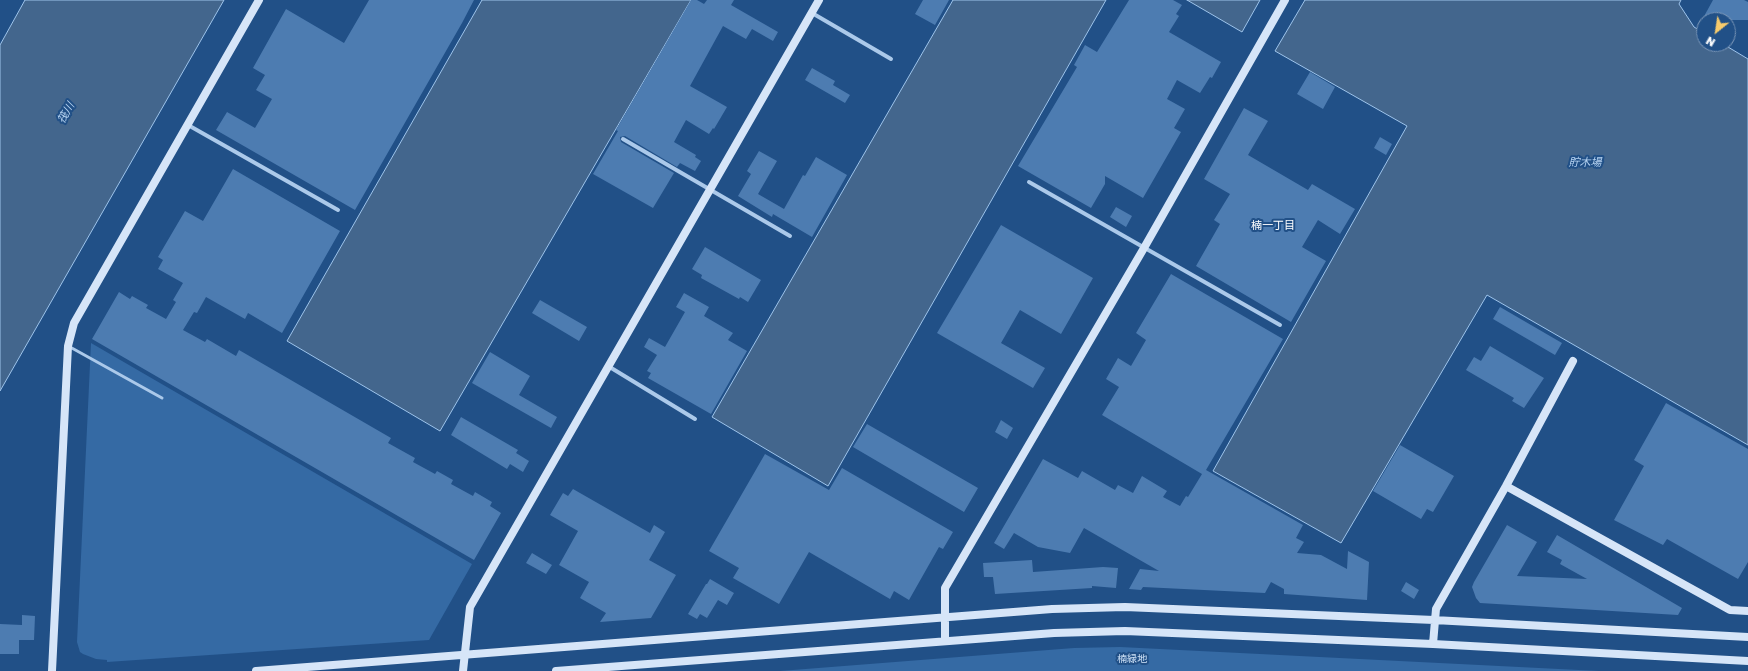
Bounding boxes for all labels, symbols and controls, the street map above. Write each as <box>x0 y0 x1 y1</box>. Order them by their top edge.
north arrow <box>1696 12 1736 52</box>
text: N <box>1703 34 1717 50</box>
water label: 筏川 <box>55 100 77 126</box>
water label: 貯木場 <box>1569 156 1601 170</box>
district label: 楠一丁目 <box>1251 219 1295 233</box>
park label: 楠緑地 <box>1117 653 1147 665</box>

